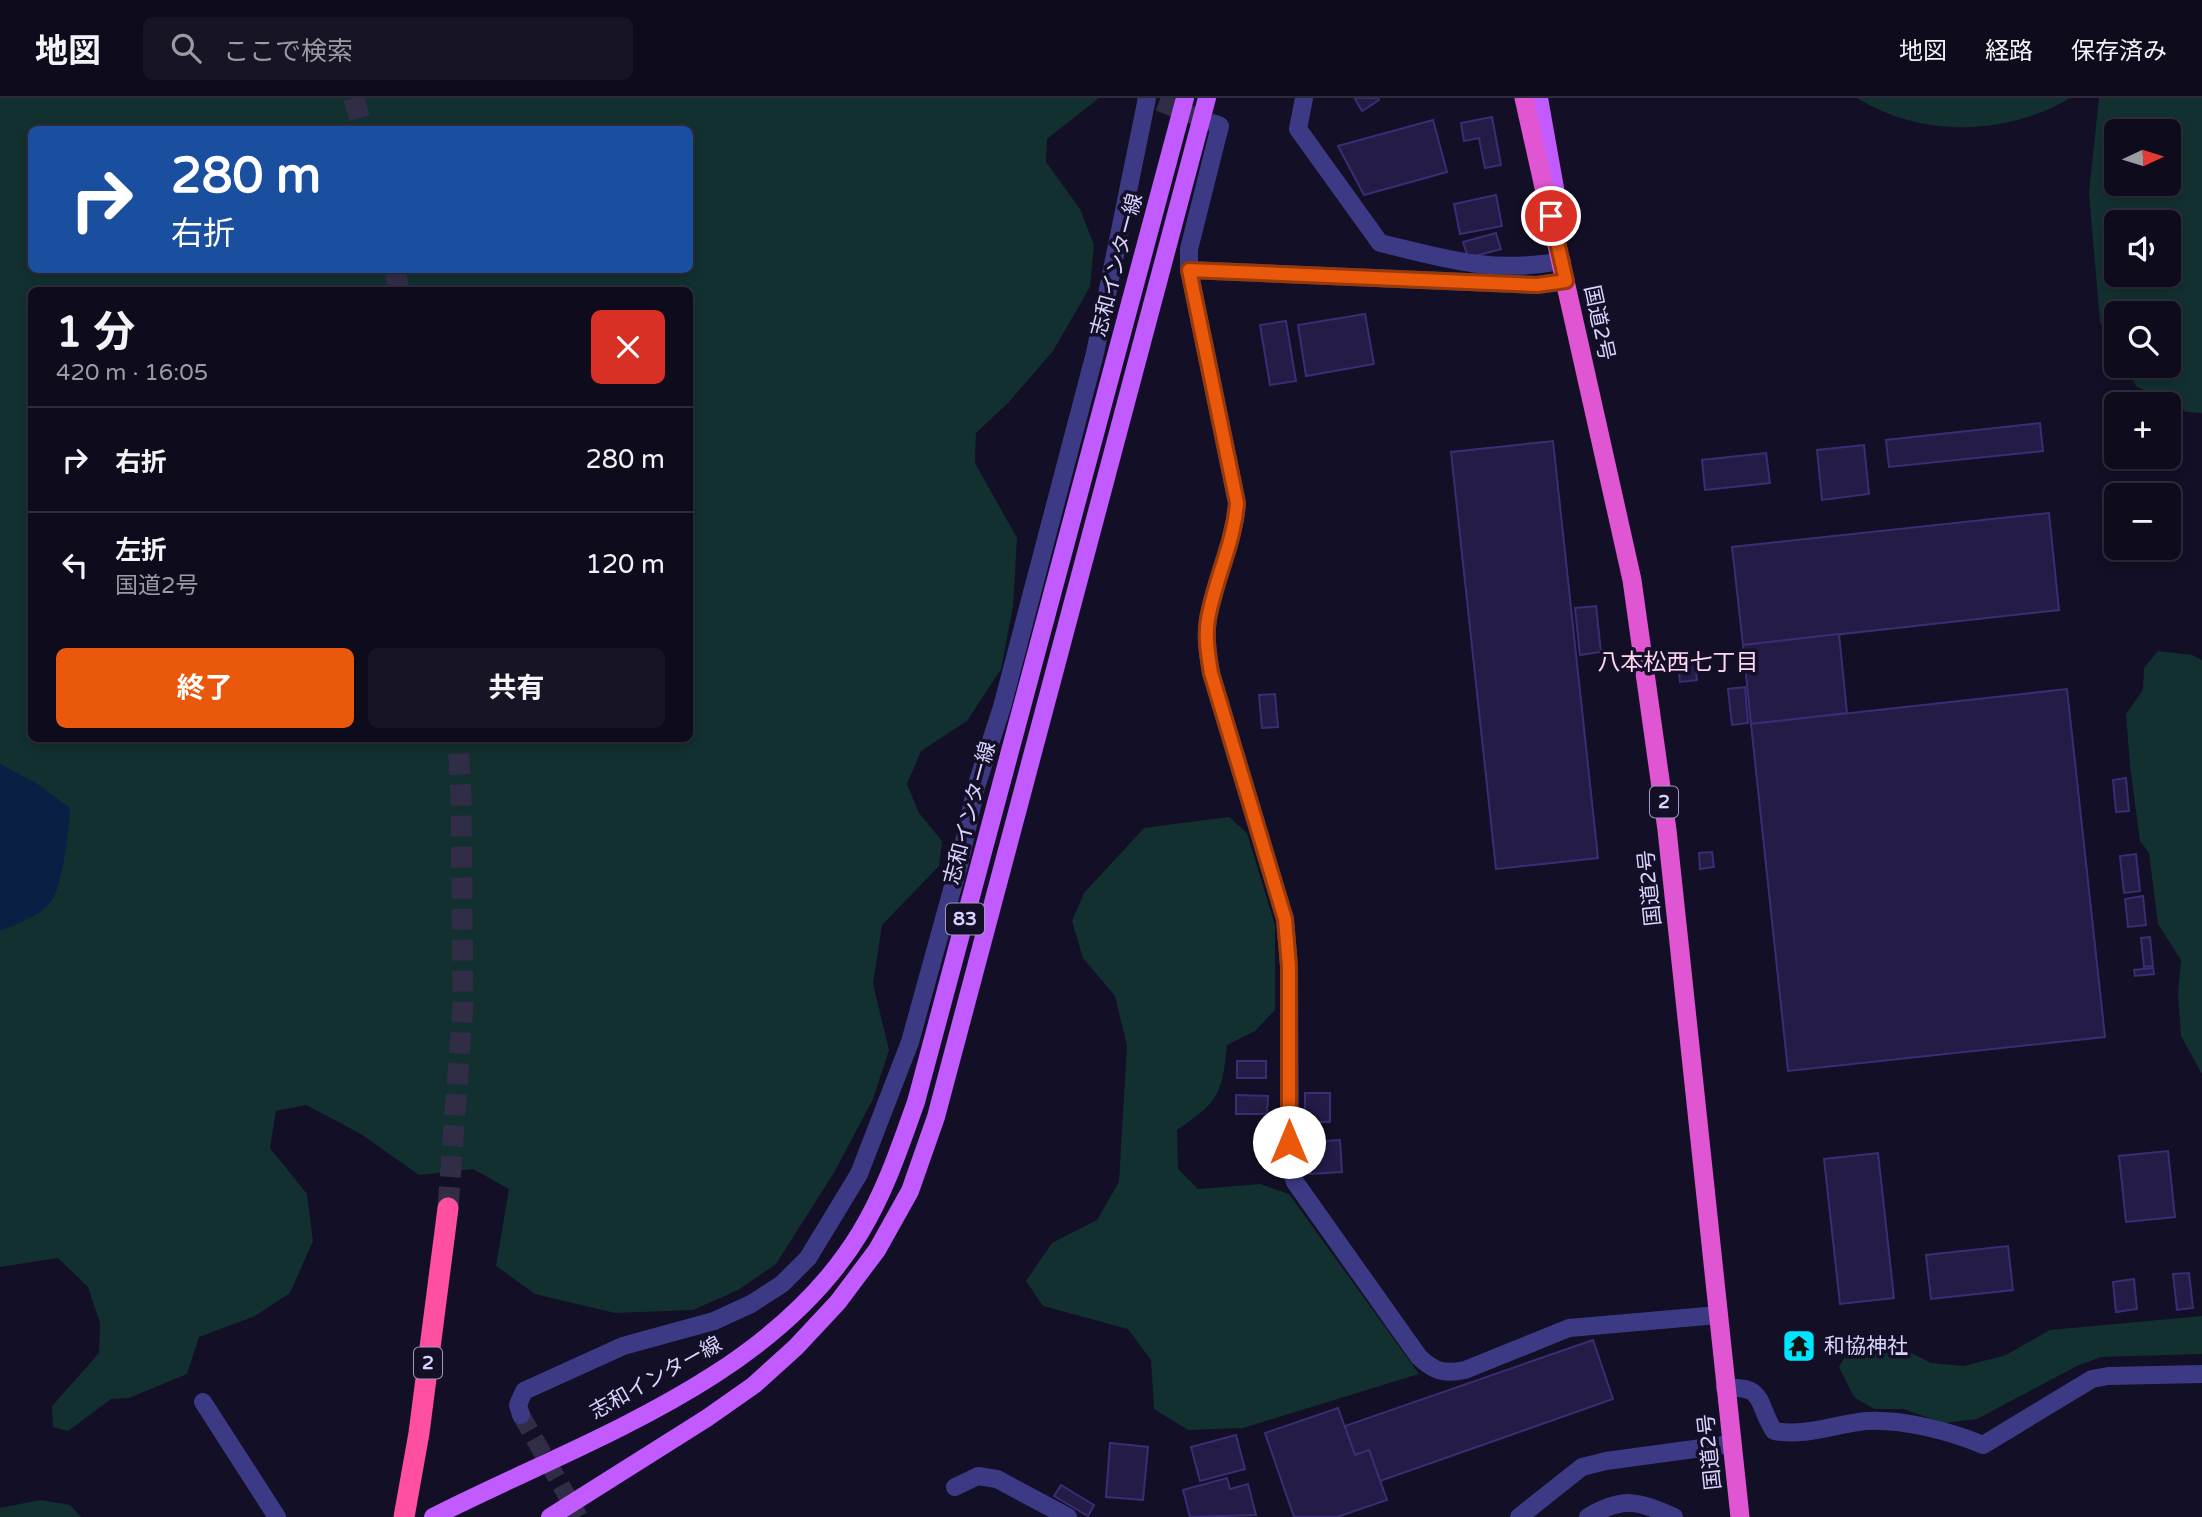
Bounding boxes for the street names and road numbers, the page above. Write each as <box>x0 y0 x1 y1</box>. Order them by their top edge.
street label: 志和インター線 <box>1086 191 1148 339</box>
street label: 国道2号 <box>1579 283 1619 363</box>
street label: 志和インター線 <box>939 739 1001 887</box>
road number: 2 <box>1650 786 1678 818</box>
street label: 国道2号 <box>1634 849 1666 927</box>
road number: 83 <box>946 904 984 934</box>
street label: 志和インター線 <box>586 1331 726 1425</box>
road number: 2 <box>414 1348 442 1378</box>
street label: 国道2号 <box>1694 1413 1726 1491</box>

